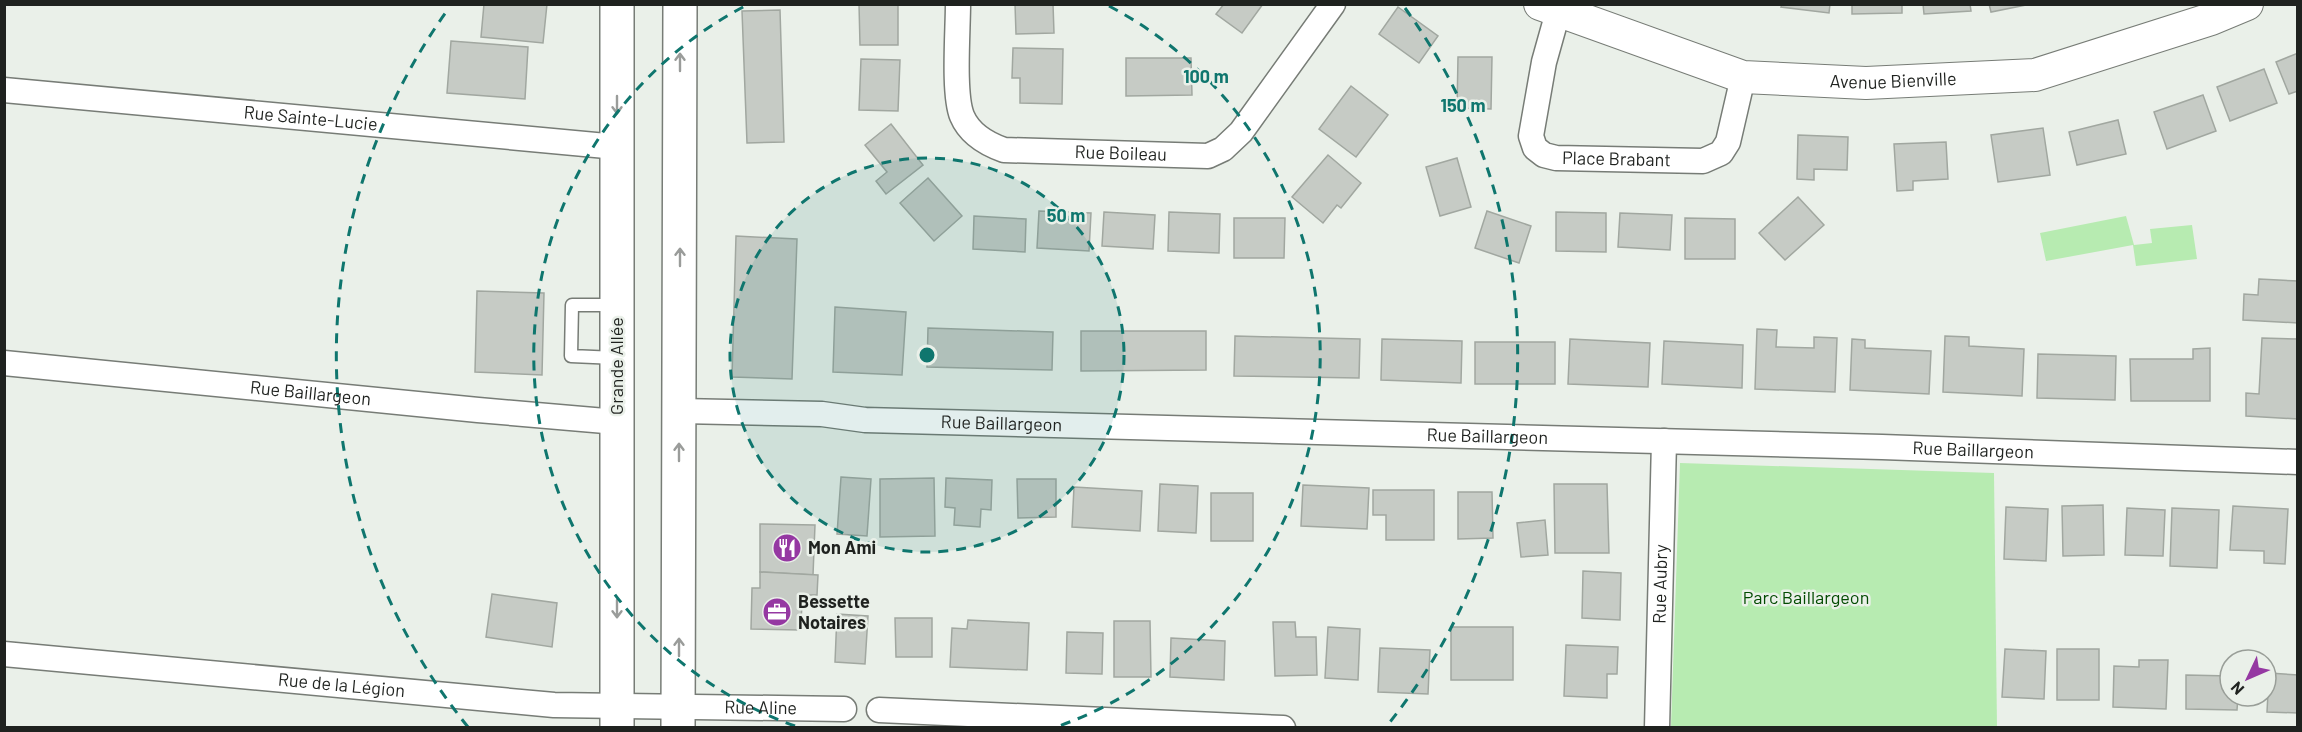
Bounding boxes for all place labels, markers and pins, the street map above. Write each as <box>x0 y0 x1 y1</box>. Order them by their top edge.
centre of rings <box>917 345 937 365</box>
restaurant icon: Mon Ami <box>771 532 803 564</box>
place label: Mon Ami <box>808 536 876 558</box>
place label: Bessette Notaires <box>798 590 870 633</box>
office icon: Bessette Notaires <box>761 596 793 628</box>

